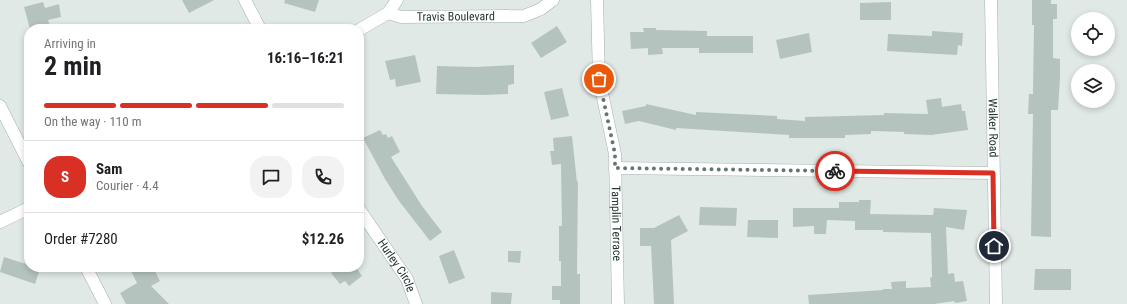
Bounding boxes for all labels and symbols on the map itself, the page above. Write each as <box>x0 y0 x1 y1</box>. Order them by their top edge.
street label: Travis Boulevard <box>417 9 495 24</box>
pin <box>582 62 616 96</box>
street label: Walker Road <box>986 98 1001 158</box>
courier <box>815 151 855 191</box>
street label: Tamplin Terrace <box>609 185 624 262</box>
pin <box>977 229 1011 263</box>
street label: Hurley Circle <box>375 236 418 294</box>

